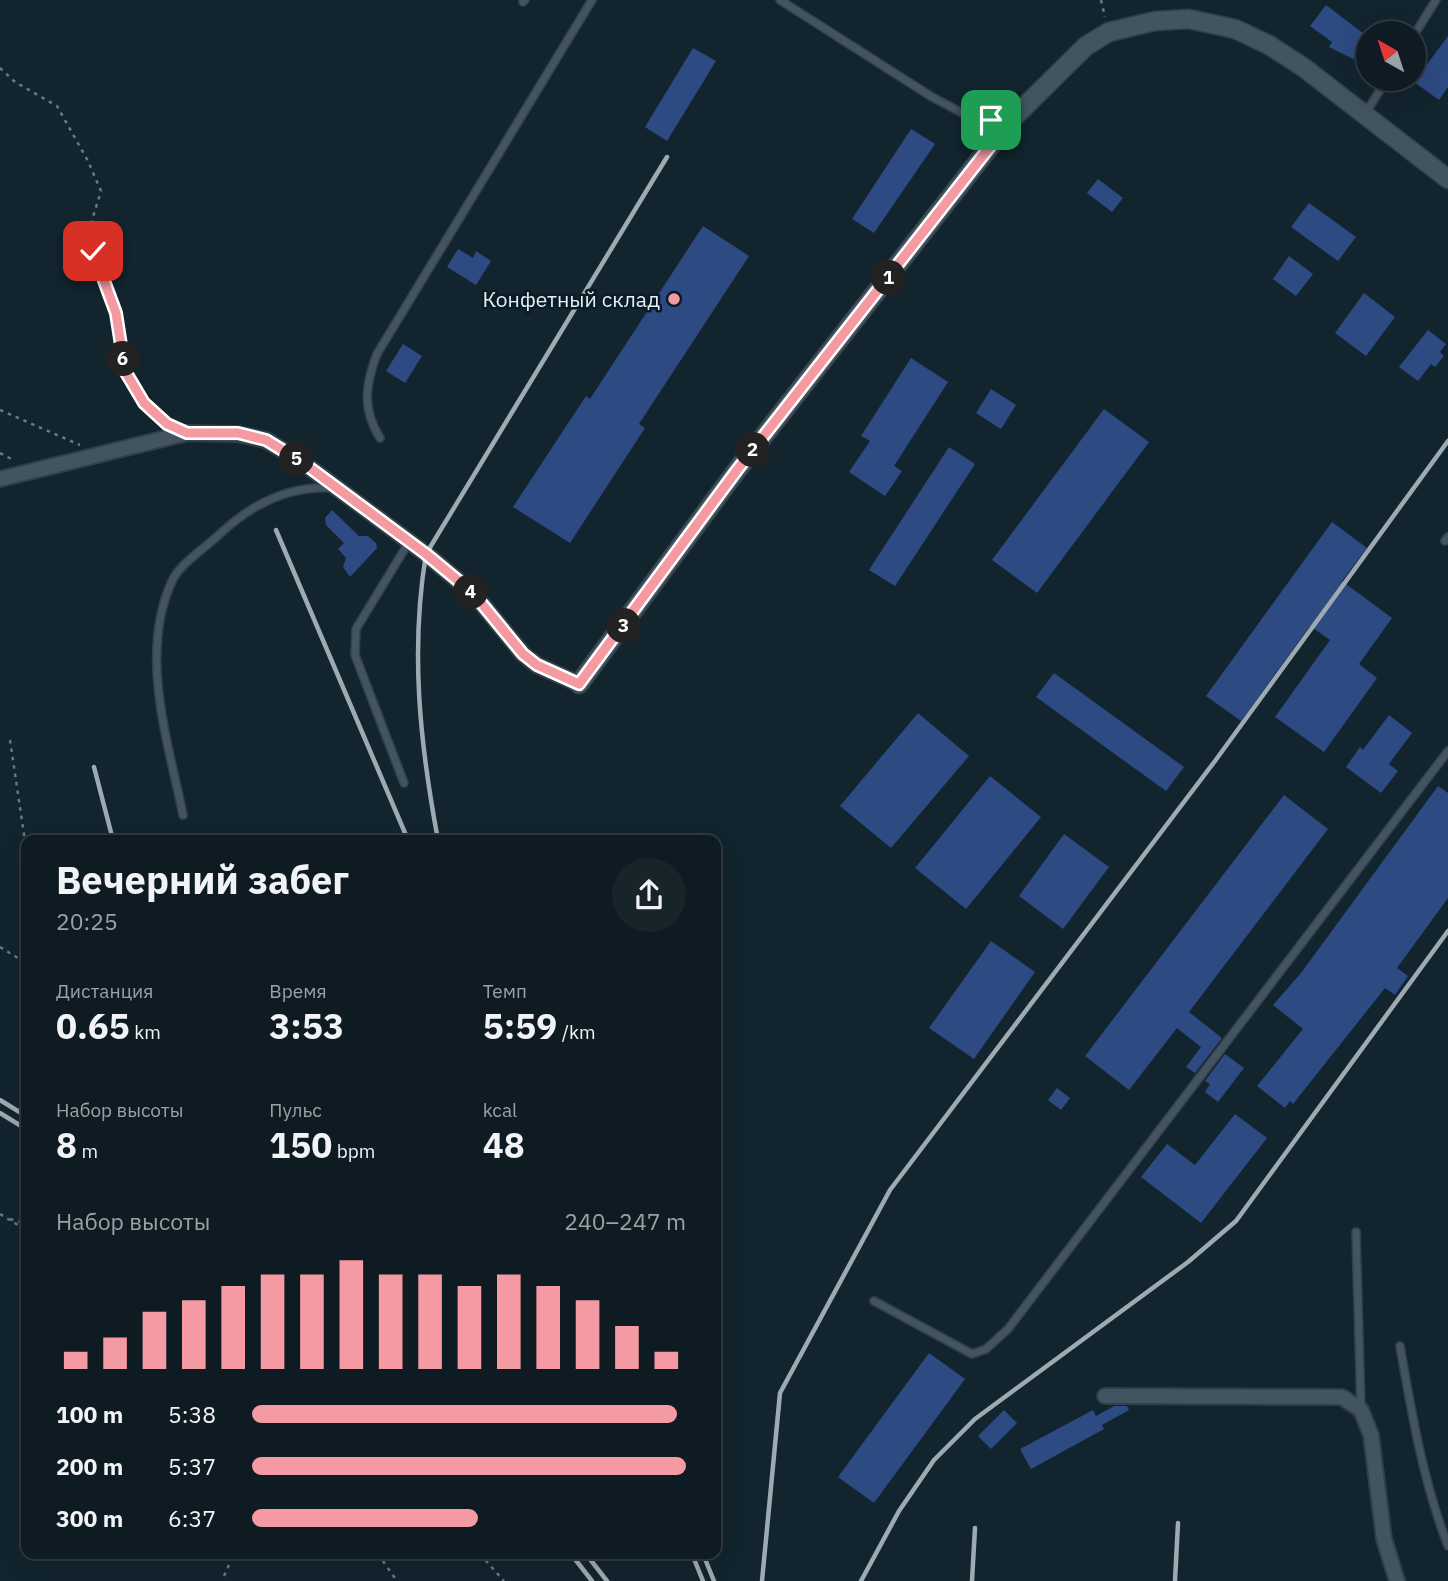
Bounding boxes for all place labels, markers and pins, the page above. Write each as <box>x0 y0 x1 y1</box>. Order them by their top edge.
pin <box>961 90 1021 150</box>
pin <box>63 221 123 281</box>
pin: 1 <box>872 260 906 296</box>
place label: Конфетный склад <box>482 285 660 313</box>
marker: Конфетный склад <box>666 291 682 307</box>
pin: 6 <box>106 342 140 376</box>
pin: 2 <box>736 433 770 468</box>
pin: 5 <box>280 442 314 476</box>
pin: 4 <box>454 574 489 610</box>
pin: 3 <box>606 608 642 644</box>

